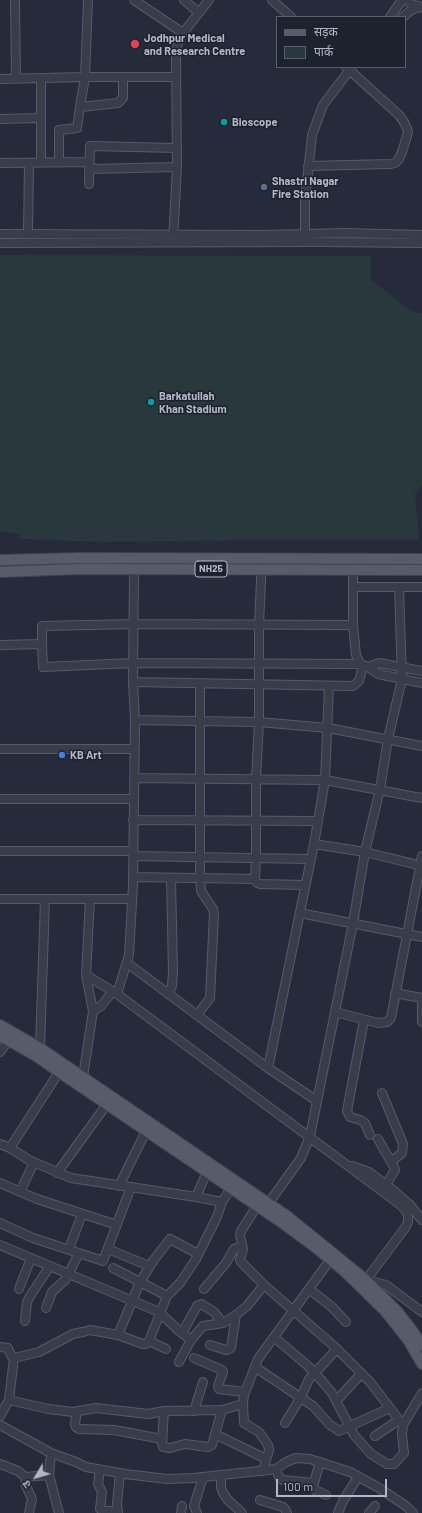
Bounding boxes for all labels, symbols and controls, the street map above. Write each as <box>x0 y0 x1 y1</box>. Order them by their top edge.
legend <box>276 16 406 68</box>
text: सड़क <box>314 24 338 38</box>
place label: Jodhpur Medical and Research Centre <box>144 31 245 57</box>
marker: Jodhpur Medical and Research Centre <box>129 38 141 50</box>
text: पार्क <box>314 44 333 58</box>
place label: Bioscope <box>232 115 277 129</box>
marker: Bioscope <box>219 117 229 127</box>
place label: Shastri Nagar Fire Station <box>272 174 339 200</box>
marker: Shastri Nagar Fire Station <box>259 182 269 192</box>
place label: Barkatullah Khan Stadium <box>159 389 227 415</box>
marker: Barkatullah Khan Stadium <box>146 397 156 407</box>
road number: NH25 <box>195 561 227 577</box>
place label: KB Art <box>70 748 102 762</box>
marker: KB Art <box>57 750 67 760</box>
north arrow <box>16 1457 56 1497</box>
scale bar <box>278 1471 389 1497</box>
text: उ <box>19 1478 33 1491</box>
text: 100 m <box>283 1479 313 1493</box>

